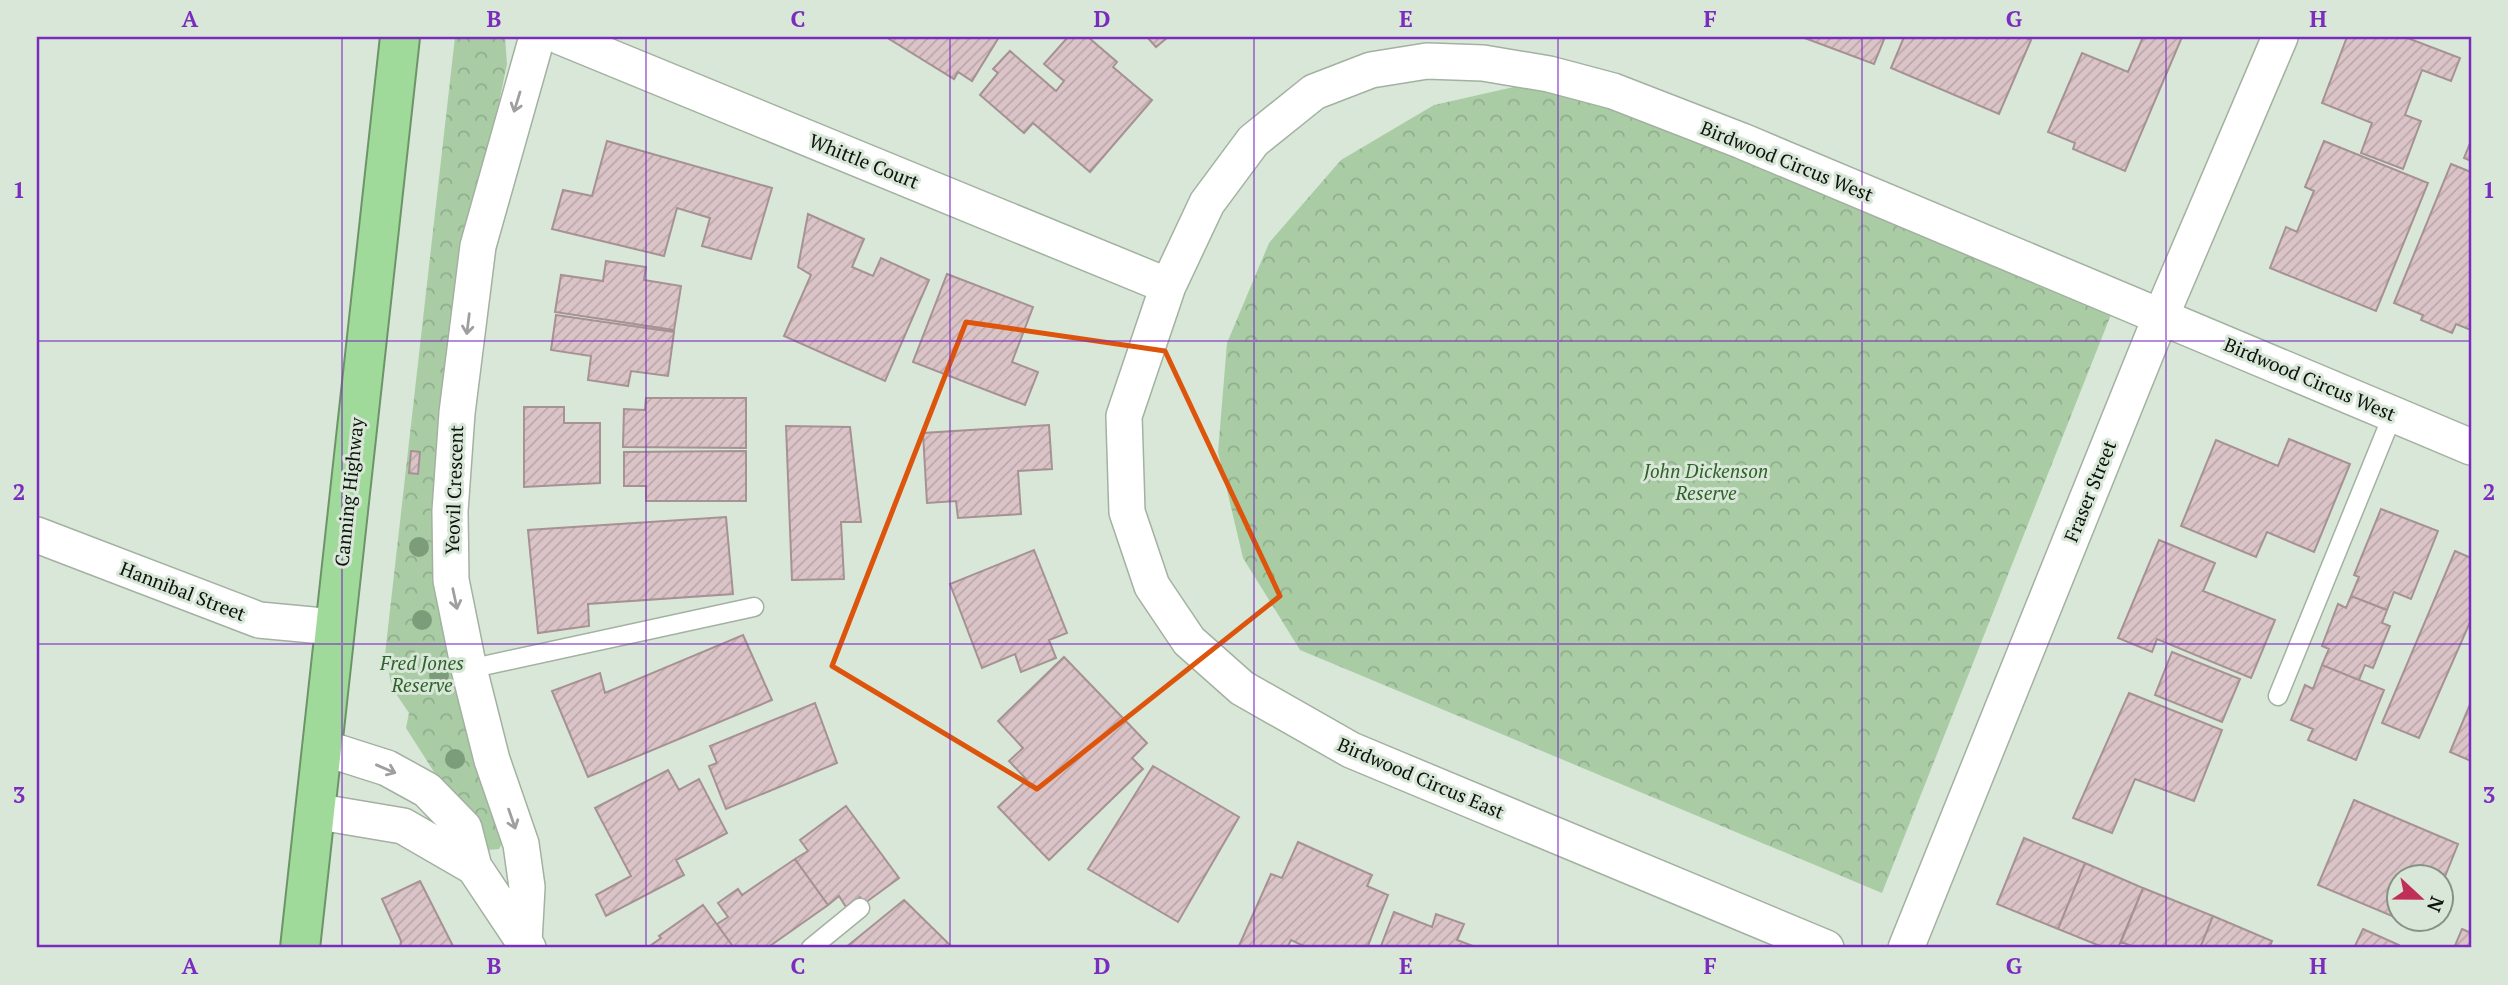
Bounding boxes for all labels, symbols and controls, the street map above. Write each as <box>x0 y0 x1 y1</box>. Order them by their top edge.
text: A <box>182 3 199 34</box>
text: B <box>487 3 502 34</box>
text: C <box>791 3 806 34</box>
text: D <box>1094 3 1111 34</box>
text: E <box>1399 3 1413 34</box>
text: F <box>1703 3 1717 34</box>
text: G <box>2006 3 2023 34</box>
text: H <box>2309 3 2327 34</box>
one-way arrow <box>509 91 522 113</box>
street label: Birdwood Circus West <box>1697 114 1877 207</box>
street label: Whittle Court <box>806 127 923 194</box>
text: 1 <box>13 174 26 205</box>
text: 1 <box>2483 174 2496 205</box>
one-way arrow <box>462 312 475 335</box>
street label: Birdwood Circus West <box>2221 331 2400 426</box>
street label: Canning Highway <box>328 416 369 568</box>
street label: Yeovil Crescent <box>439 425 468 555</box>
street label: Fraser Street <box>2058 436 2121 545</box>
park label: John Dickenson Reserve <box>1643 458 1768 505</box>
text: 2 <box>13 476 26 507</box>
text: 2 <box>2483 476 2496 507</box>
street label: Hannibal Street <box>117 555 250 626</box>
one-way arrow <box>448 587 462 610</box>
park label: Fred Jones Reserve <box>379 650 464 697</box>
street label: Birdwood Circus East <box>1334 731 1508 824</box>
one-way arrow <box>374 763 396 776</box>
text: 3 <box>13 779 26 810</box>
text: 3 <box>2483 779 2496 810</box>
one-way arrow <box>507 807 519 829</box>
north arrow <box>2386 862 2456 932</box>
text: N <box>2422 893 2451 916</box>
text: A <box>182 950 199 981</box>
text: B <box>487 950 502 981</box>
text: C <box>791 950 806 981</box>
text: D <box>1094 950 1111 981</box>
text: E <box>1399 950 1413 981</box>
text: F <box>1703 950 1717 981</box>
text: G <box>2006 950 2023 981</box>
text: H <box>2309 950 2327 981</box>

